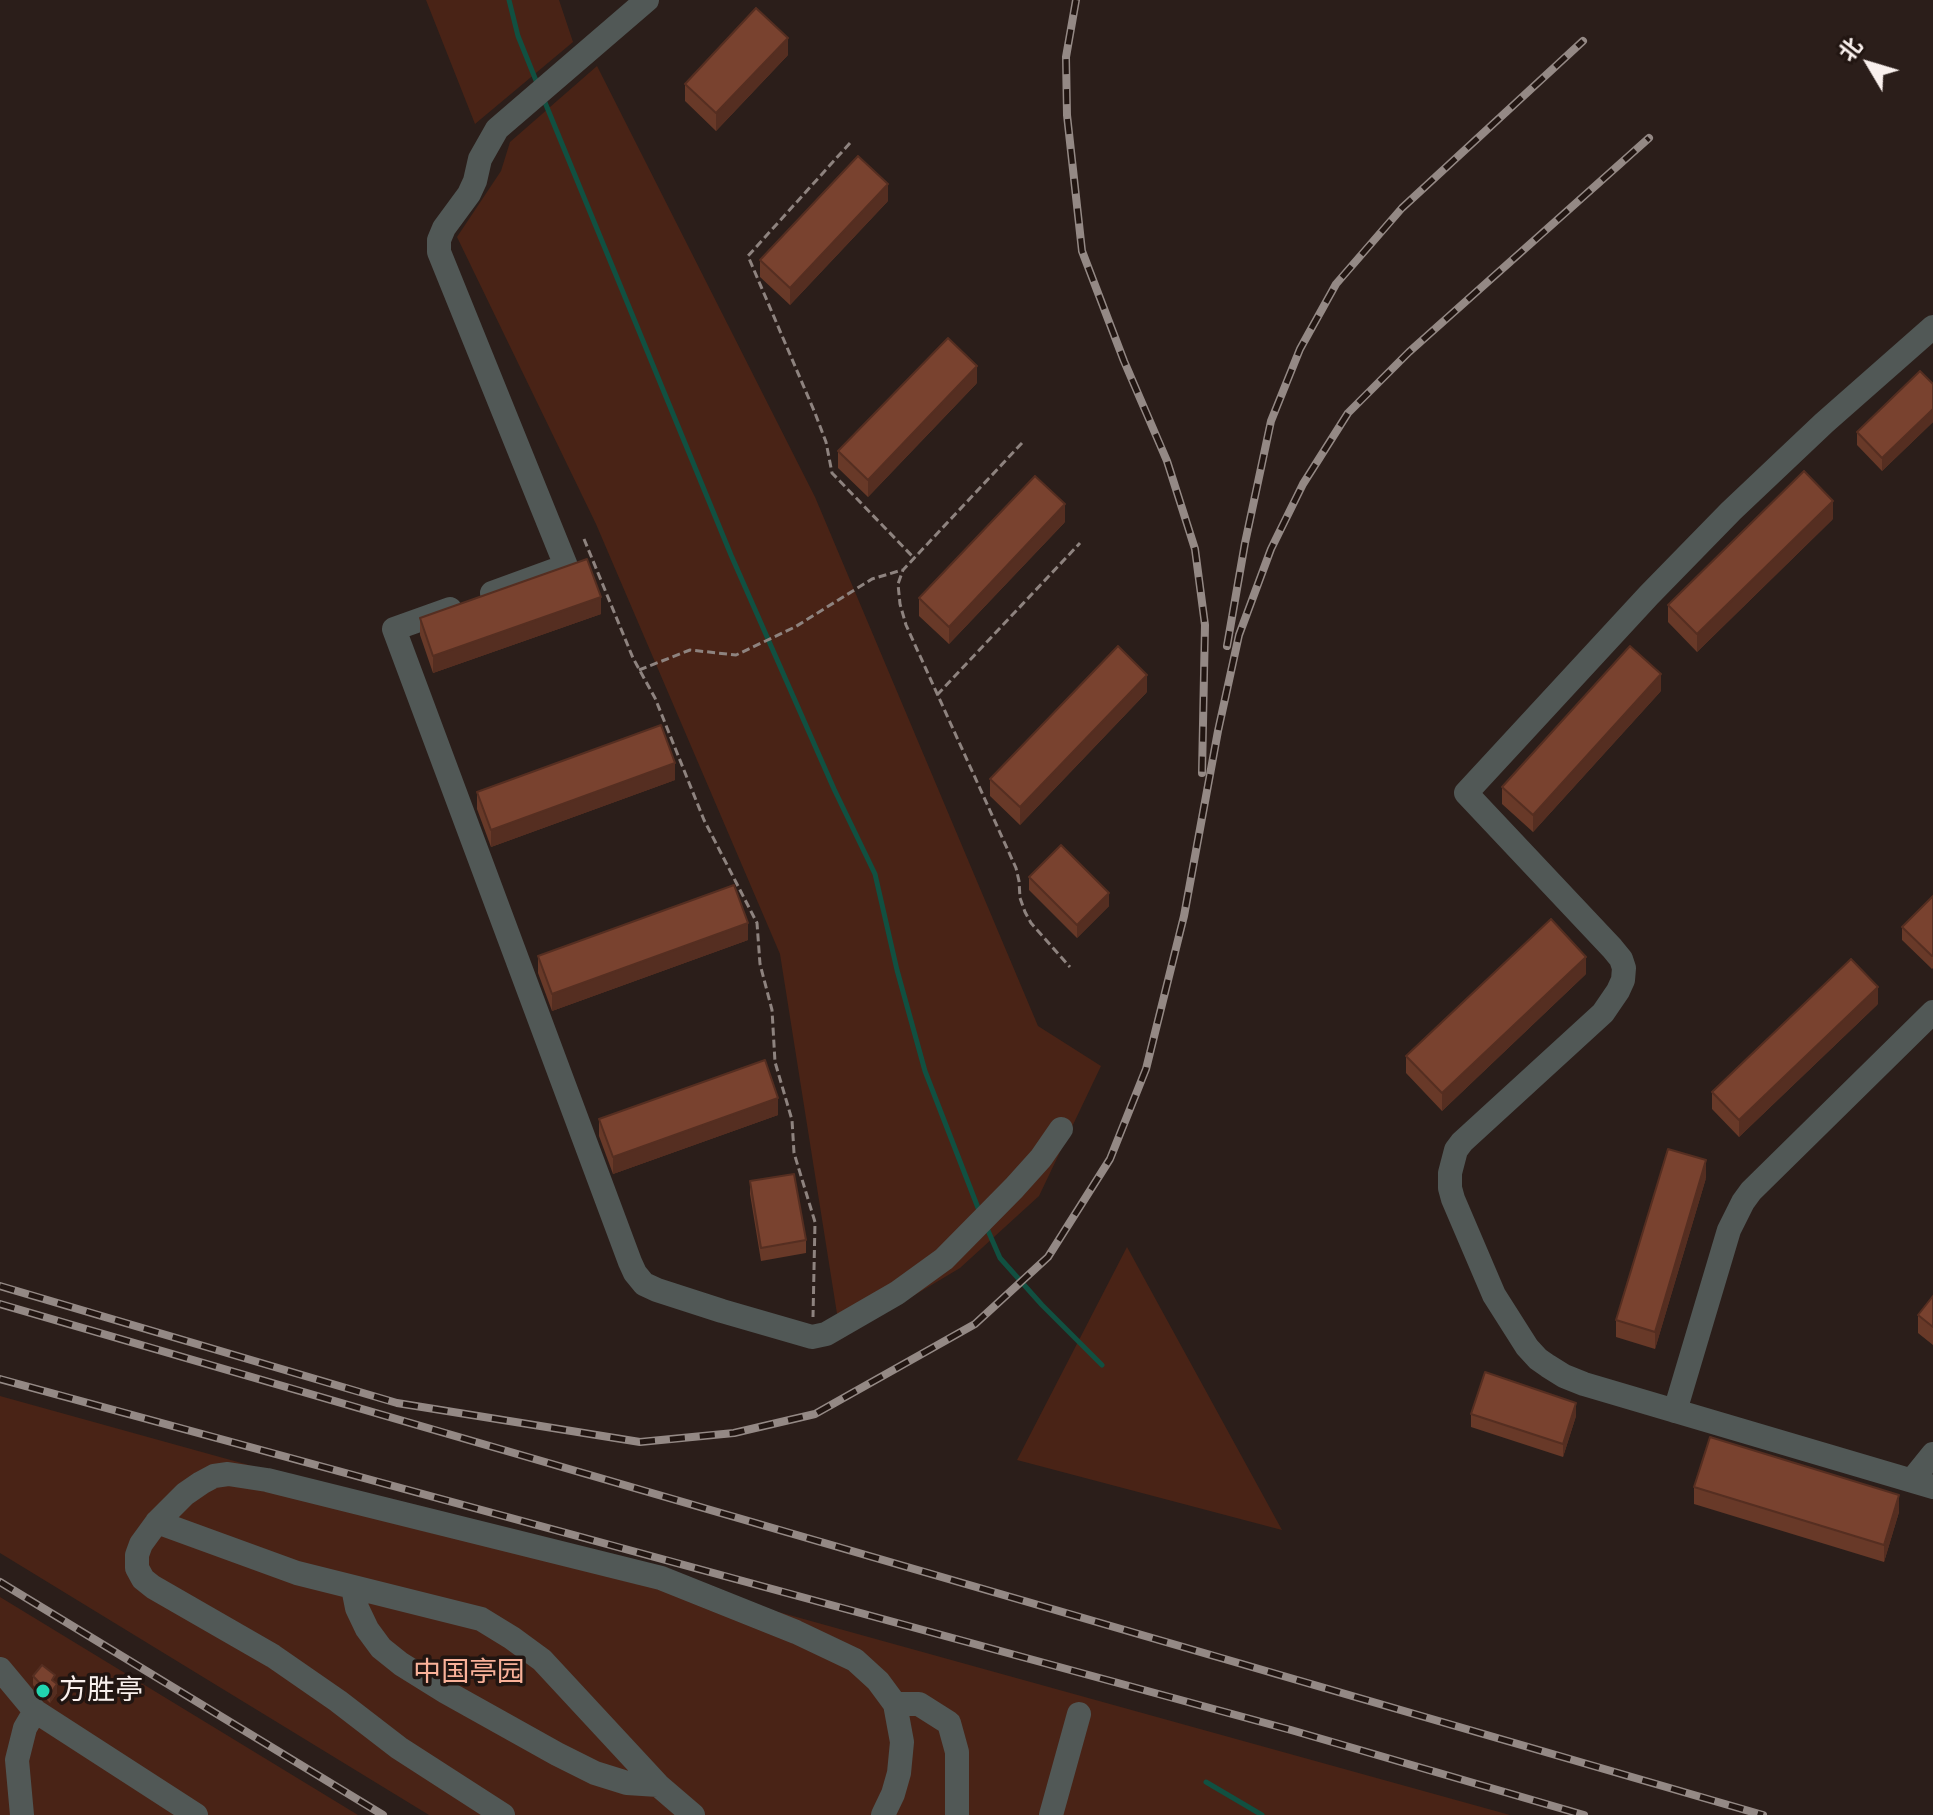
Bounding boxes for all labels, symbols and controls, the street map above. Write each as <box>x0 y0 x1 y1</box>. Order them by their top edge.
north arrow <box>1829 24 1909 104</box>
text: 北 <box>1832 32 1868 67</box>
park label: 中国亭园 <box>413 1656 525 1690</box>
place label: 方胜亭 <box>59 1674 143 1708</box>
marker: 方胜亭 <box>34 1682 52 1700</box>

